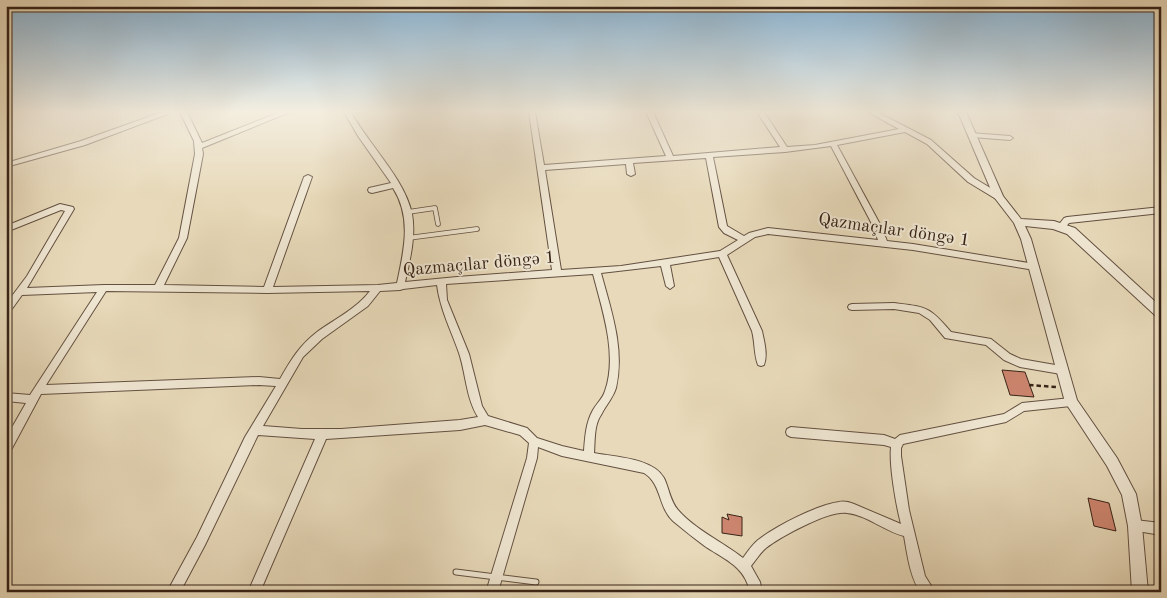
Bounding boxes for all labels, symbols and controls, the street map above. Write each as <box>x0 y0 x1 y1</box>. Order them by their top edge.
street label: Qazmaçılar döngə 1 <box>817 210 971 250</box>
street label: Qazmaçılar döngə 1 <box>402 248 556 280</box>

